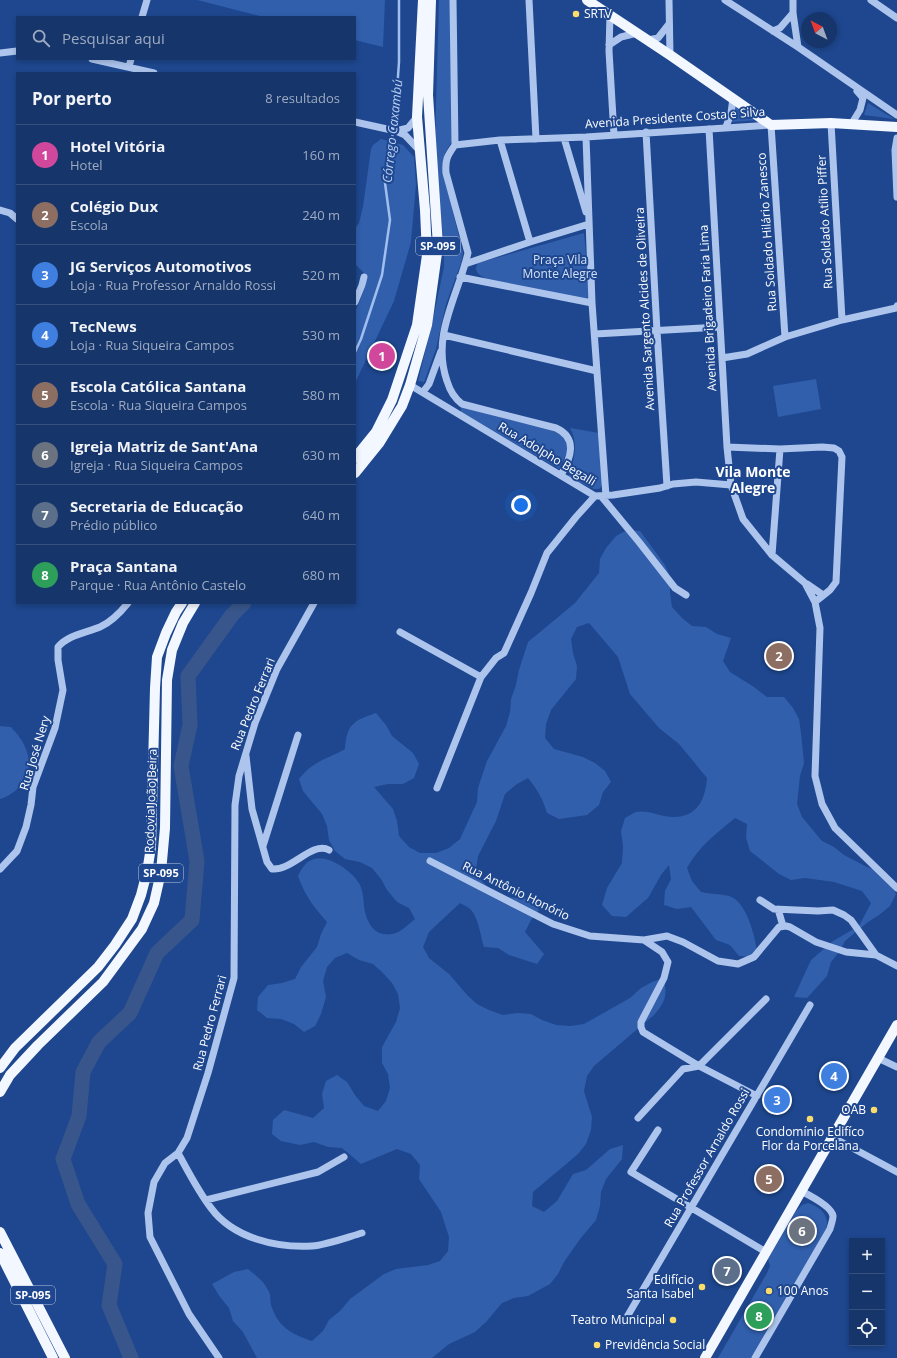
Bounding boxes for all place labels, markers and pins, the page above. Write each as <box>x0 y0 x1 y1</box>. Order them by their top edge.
place label: SRTV <box>584 5 613 22</box>
marker: SRTV <box>571 9 581 19</box>
pin: 1 <box>369 341 395 371</box>
pin: 2 <box>766 641 792 671</box>
pin: 4 <box>821 1061 847 1091</box>
pin: 3 <box>764 1085 790 1115</box>
place label: OAB <box>841 1101 866 1118</box>
marker: OAB <box>869 1105 879 1115</box>
marker: Condomínio Edifíco Flor da Porcelana <box>805 1114 815 1124</box>
place label: Condomínio Edifíco Flor da Porcelana <box>756 1123 864 1154</box>
pin: 5 <box>756 1164 782 1194</box>
pin: 6 <box>789 1216 815 1246</box>
pin: 7 <box>714 1256 740 1286</box>
place label: Edifício Santa Isabel <box>626 1271 694 1302</box>
marker: Edifício Santa Isabel <box>697 1282 707 1292</box>
place label: 100 Anos <box>777 1282 829 1299</box>
marker: 100 Anos <box>764 1286 774 1296</box>
pin: 8 <box>746 1301 772 1331</box>
place label: Teatro Municipal <box>571 1311 665 1328</box>
marker: Teatro Municipal <box>668 1315 678 1325</box>
place label: Previdência Social <box>605 1336 705 1353</box>
marker: Previdência Social <box>592 1340 602 1350</box>

